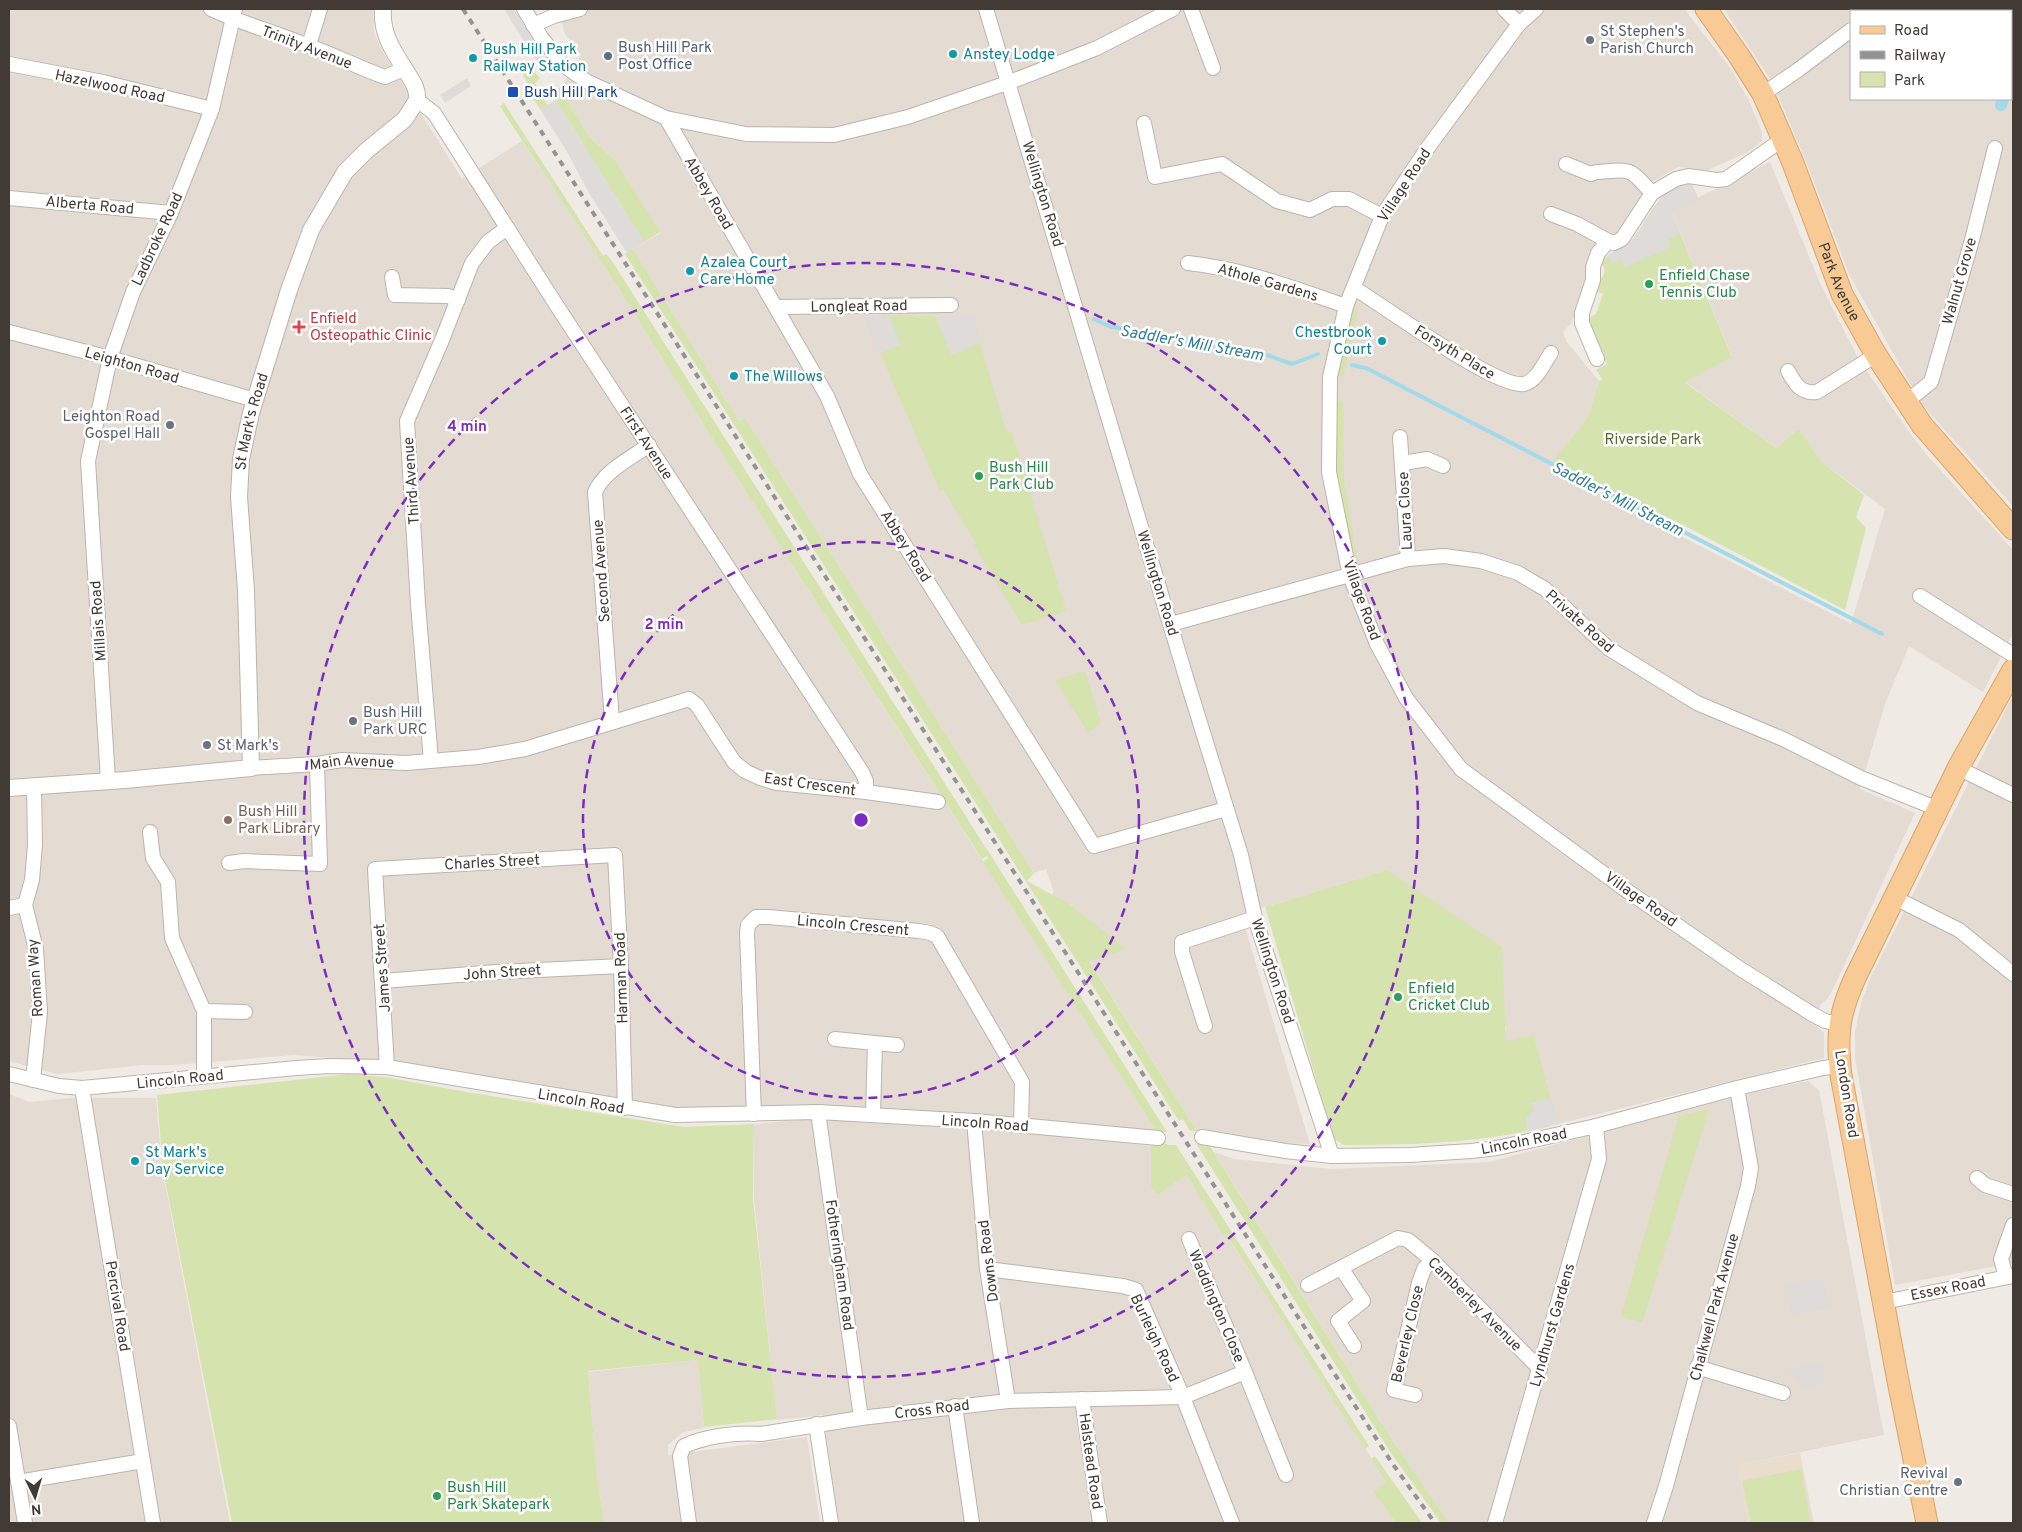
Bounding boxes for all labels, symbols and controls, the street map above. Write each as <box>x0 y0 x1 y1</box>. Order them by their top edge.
legend <box>1850 10 2012 100</box>
street label: Trinity Avenue <box>258 22 355 74</box>
text: Road <box>1894 22 1929 41</box>
place label: St Stephen's Parish Church <box>1600 23 1694 59</box>
marker: St Stephen's Parish Church <box>1584 34 1596 46</box>
place label: Bush Hill Park Post Office <box>618 39 712 75</box>
place label: Bush Hill Park Railway Station <box>483 41 586 77</box>
place label: Anstey Lodge <box>963 46 1055 65</box>
text: Railway <box>1894 47 1946 66</box>
marker: Anstey Lodge <box>947 48 959 60</box>
marker: Bush Hill Park Post Office <box>602 50 614 62</box>
marker: Bush Hill Park Railway Station <box>467 52 479 64</box>
street label: Hazelwood Road <box>53 67 166 108</box>
text: Park <box>1894 72 1925 91</box>
place label: Bush Hill Park <box>524 84 618 103</box>
marker: Bush Hill Park <box>506 85 520 99</box>
street label: Wellington Road <box>1016 139 1067 250</box>
street label: Village Road <box>1374 145 1436 226</box>
street label: Abbey Road <box>679 154 736 234</box>
street label: Ladbroke Road <box>128 190 188 289</box>
street label: Alberta Road <box>45 193 135 220</box>
street label: Walnut Grove <box>1939 236 1982 327</box>
street label: Park Avenue <box>1813 240 1863 325</box>
place label: Azalea Court Care Home <box>700 254 787 290</box>
street label: Athole Gardens <box>1215 260 1320 307</box>
marker: Azalea Court Care Home <box>684 265 696 277</box>
place label: Enfield Chase Tennis Club <box>1659 267 1750 303</box>
marker: Enfield Chase Tennis Club <box>1643 278 1655 290</box>
street label: Longleat Road <box>810 297 908 318</box>
place label: Enfield Osteopathic Clinic <box>310 310 432 346</box>
marker: Enfield Osteopathic Clinic <box>292 320 306 334</box>
water label: Saddler's Mill Stream <box>1119 322 1265 366</box>
street label: Forsyth Place <box>1411 322 1498 385</box>
place label: Chestbrook Court <box>1295 324 1372 360</box>
marker: Chestbrook Court <box>1376 335 1388 347</box>
street label: Leighton Road <box>82 344 181 389</box>
place label: The Willows <box>744 368 823 387</box>
marker: The Willows <box>728 370 740 382</box>
street label: St Mark's Road <box>232 371 274 471</box>
street label: First Avenue <box>615 404 676 484</box>
place label: Leighton Road Gospel Hall <box>63 408 160 444</box>
text: 4 min <box>447 418 487 437</box>
marker: Leighton Road Gospel Hall <box>164 419 176 431</box>
park label: Riverside Park <box>1604 431 1702 450</box>
street label: Third Avenue <box>400 436 425 525</box>
water label: Saddler's Mill Stream <box>1548 458 1686 542</box>
place label: Bush Hill Park Club <box>989 459 1054 495</box>
marker: Bush Hill Park Club <box>973 470 985 482</box>
street label: Laura Close <box>1395 471 1418 551</box>
street label: Abbey Road <box>875 507 934 586</box>
street label: Second Avenue <box>589 519 616 623</box>
street label: Wellington Road <box>1131 528 1182 639</box>
street label: Village Road <box>1337 558 1384 643</box>
street label: Millais Road <box>87 580 112 662</box>
street label: Private Road <box>1541 586 1617 658</box>
text: 2 min <box>644 616 684 635</box>
place label: Bush Hill Park URC <box>363 704 427 740</box>
marker: Bush Hill Park URC <box>347 715 359 727</box>
place label: St Mark's <box>217 737 279 756</box>
marker: St Mark's <box>201 739 213 751</box>
street label: Main Avenue <box>309 752 394 775</box>
street label: East Crescent <box>763 770 857 801</box>
place label: Bush Hill Park Library <box>238 803 321 839</box>
centre of rings <box>852 811 870 829</box>
marker: Bush Hill Park Library <box>222 814 234 826</box>
street label: Charles Street <box>444 852 540 875</box>
street label: Village Road <box>1600 868 1680 932</box>
street label: Lincoln Crescent <box>796 912 910 941</box>
street label: Wellington Road <box>1246 916 1298 1027</box>
street label: James Street <box>371 923 396 1013</box>
street label: Harman Road <box>611 932 634 1024</box>
street label: Roman Way <box>24 938 49 1018</box>
street label: John Street <box>462 961 542 986</box>
place label: Enfield Cricket Club <box>1408 980 1490 1016</box>
marker: Enfield Cricket Club <box>1392 991 1404 1003</box>
street label: London Road <box>1829 1049 1862 1140</box>
street label: Lincoln Road <box>136 1066 225 1095</box>
street label: Lincoln Road <box>536 1086 625 1119</box>
street label: Lincoln Road <box>941 1112 1029 1137</box>
street label: Lincoln Road <box>1480 1125 1569 1160</box>
place label: St Mark's Day Service <box>145 1144 224 1180</box>
marker: St Mark's Day Service <box>129 1155 141 1167</box>
street label: Fotheringham Road <box>820 1199 857 1332</box>
street label: Downs Road <box>975 1219 1004 1303</box>
street label: Chalkwell Park Avenue <box>1687 1232 1744 1383</box>
street label: Waddington Close <box>1183 1247 1248 1366</box>
street label: Camberley Avenue <box>1423 1254 1525 1356</box>
street label: Percival Road <box>100 1259 133 1353</box>
street label: Lyndhurst Gardens <box>1527 1261 1580 1389</box>
street label: Essex Road <box>1909 1273 1988 1306</box>
street label: Beverley Close <box>1388 1284 1429 1385</box>
street label: Burleigh Road <box>1125 1292 1182 1386</box>
street label: Cross Road <box>893 1396 971 1425</box>
street label: Halstead Road <box>1073 1412 1106 1511</box>
place label: Revival Christian Centre <box>1839 1465 1948 1501</box>
north arrow <box>10 1472 60 1522</box>
marker: Revival Christian Centre <box>1952 1476 1964 1488</box>
place label: Bush Hill Park Skatepark <box>447 1479 550 1515</box>
marker: Bush Hill Park Skatepark <box>431 1490 443 1502</box>
text: N <box>30 1500 42 1517</box>

